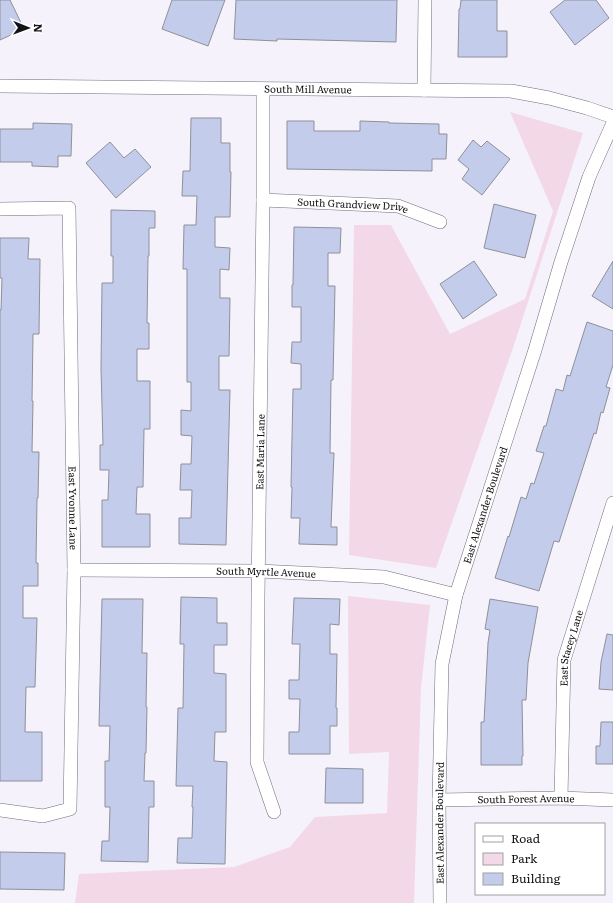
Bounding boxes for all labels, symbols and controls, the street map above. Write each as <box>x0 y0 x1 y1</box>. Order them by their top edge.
north arrow <box>8 8 48 48</box>
text: N <box>31 23 47 33</box>
street label: South Mill Avenue <box>264 81 352 96</box>
street label: South Grandview Drive <box>297 194 411 216</box>
street label: East Maria Lane <box>251 414 268 490</box>
street label: East Alexander Boulevard <box>459 444 510 565</box>
street label: East Yvonne Lane <box>66 466 82 550</box>
street label: South Myrtle Avenue <box>216 563 316 581</box>
street label: East Stacey Lane <box>555 608 586 686</box>
street label: East Alexander Boulevard <box>431 762 447 884</box>
street label: South Forest Avenue <box>477 790 575 806</box>
legend <box>475 823 605 895</box>
text: Road <box>511 829 541 847</box>
text: Park <box>511 849 538 867</box>
text: Building <box>511 869 561 887</box>

